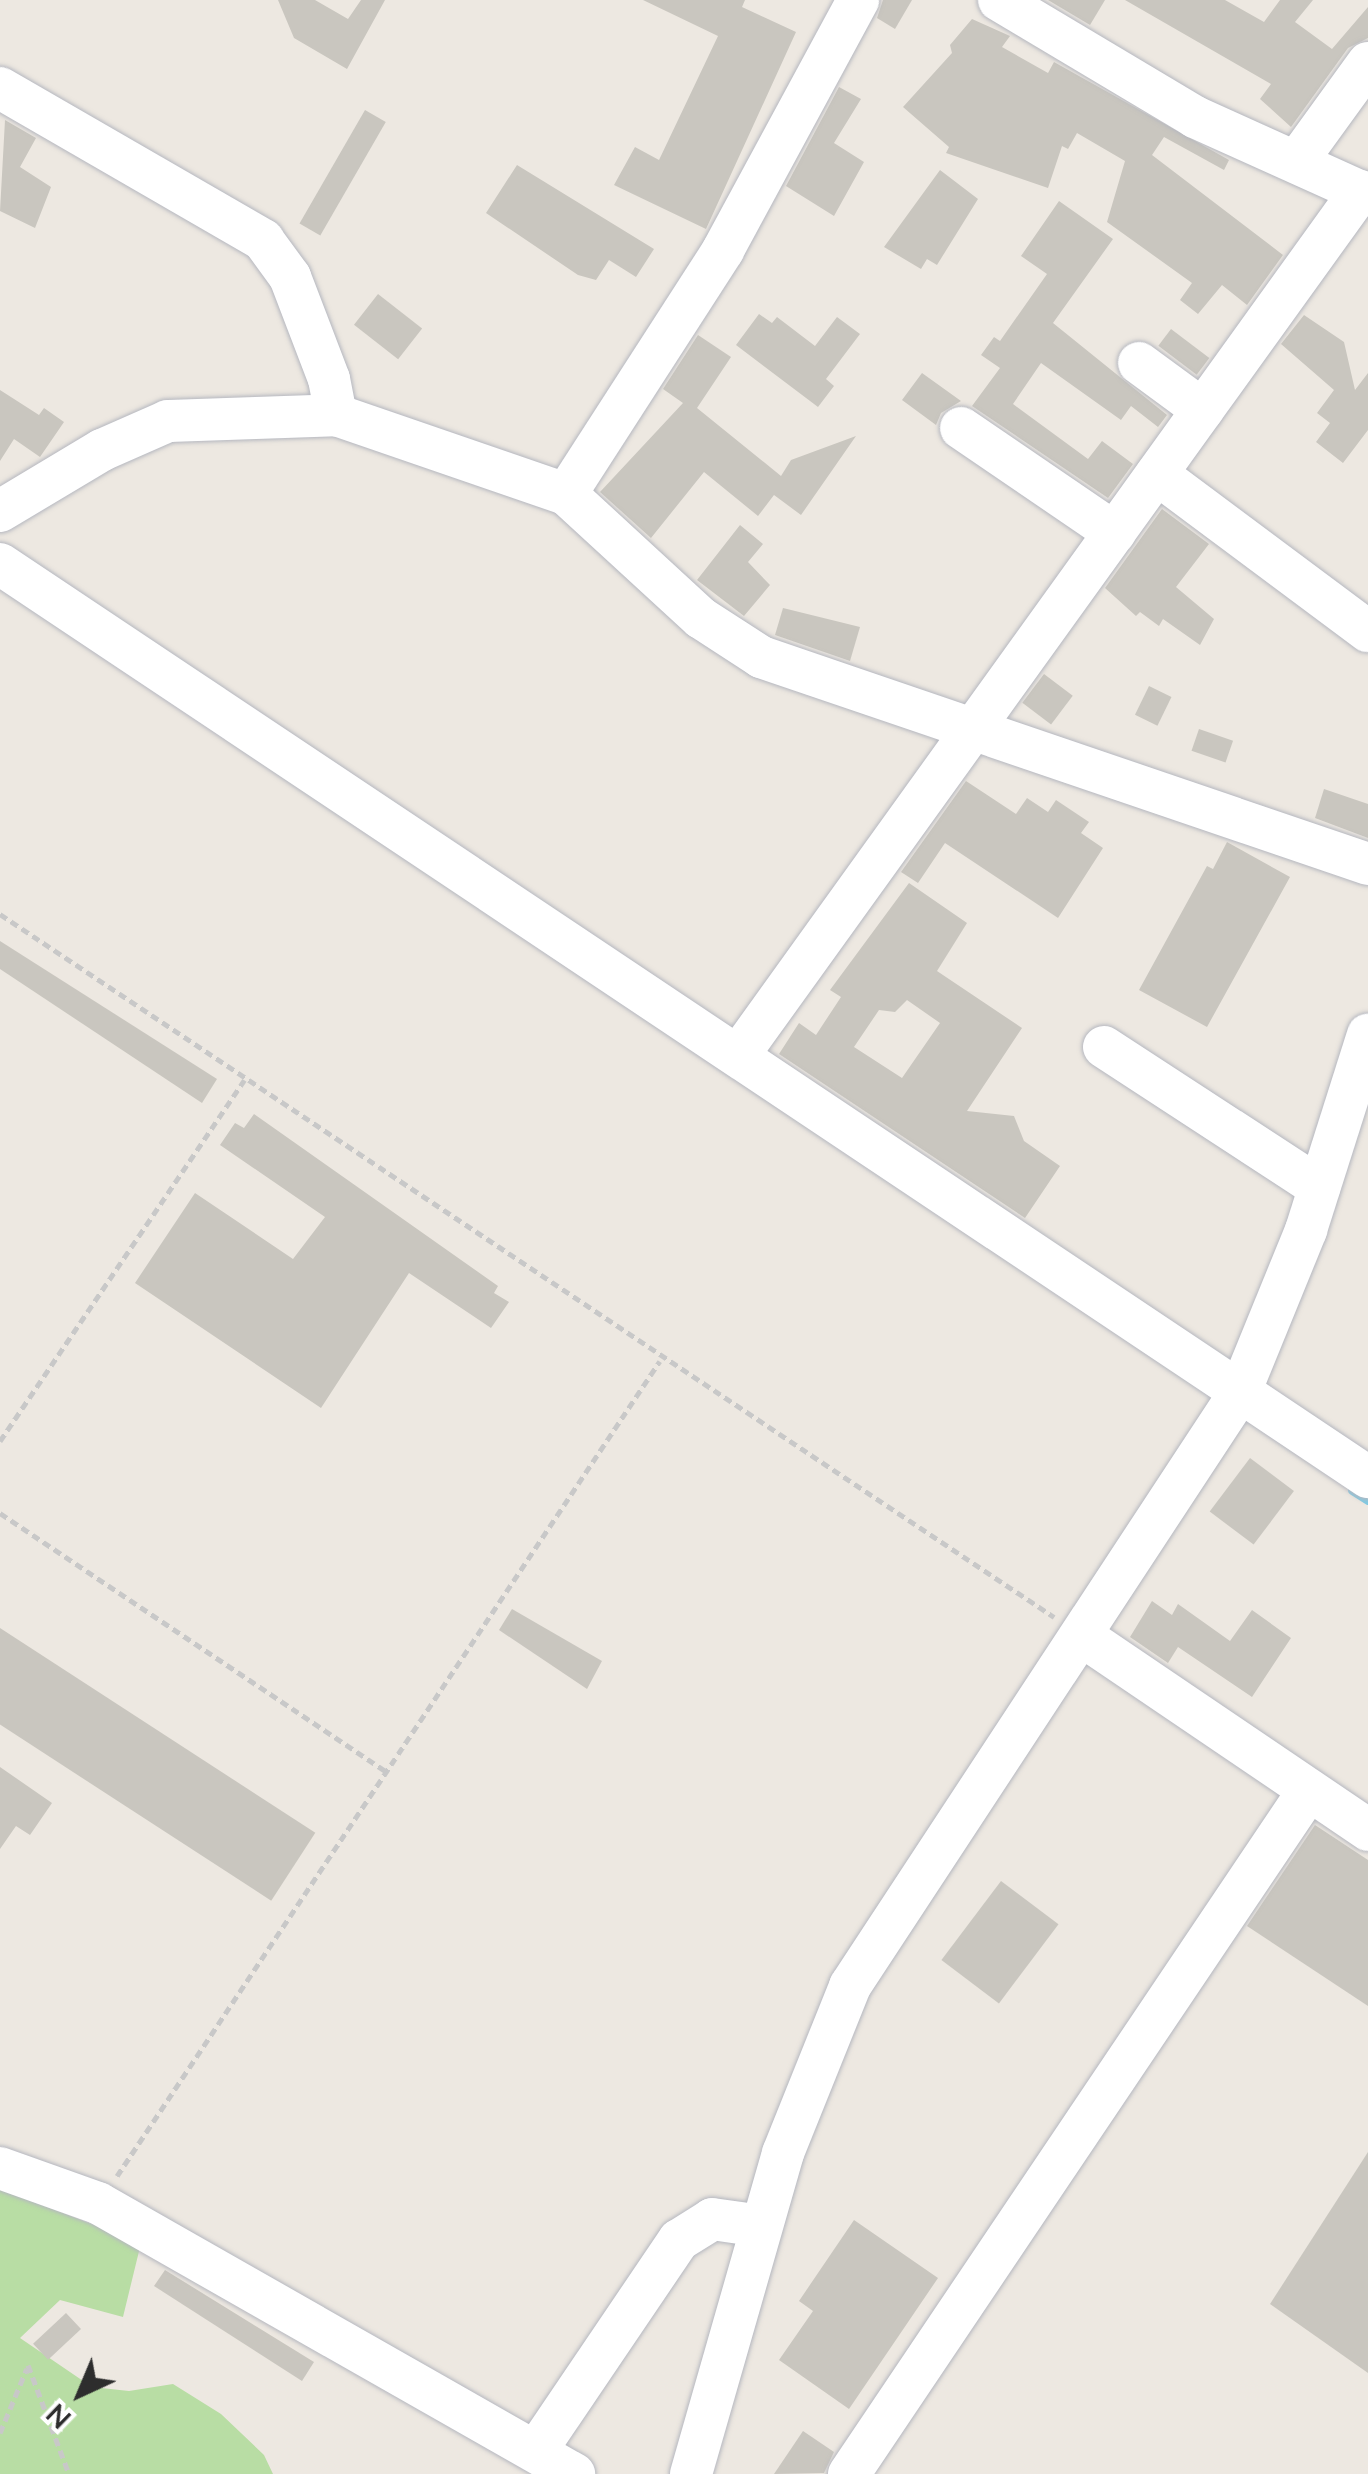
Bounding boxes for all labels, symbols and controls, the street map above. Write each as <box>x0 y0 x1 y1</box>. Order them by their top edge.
north arrow <box>30 2344 130 2444</box>
text: N <box>38 2395 80 2437</box>

